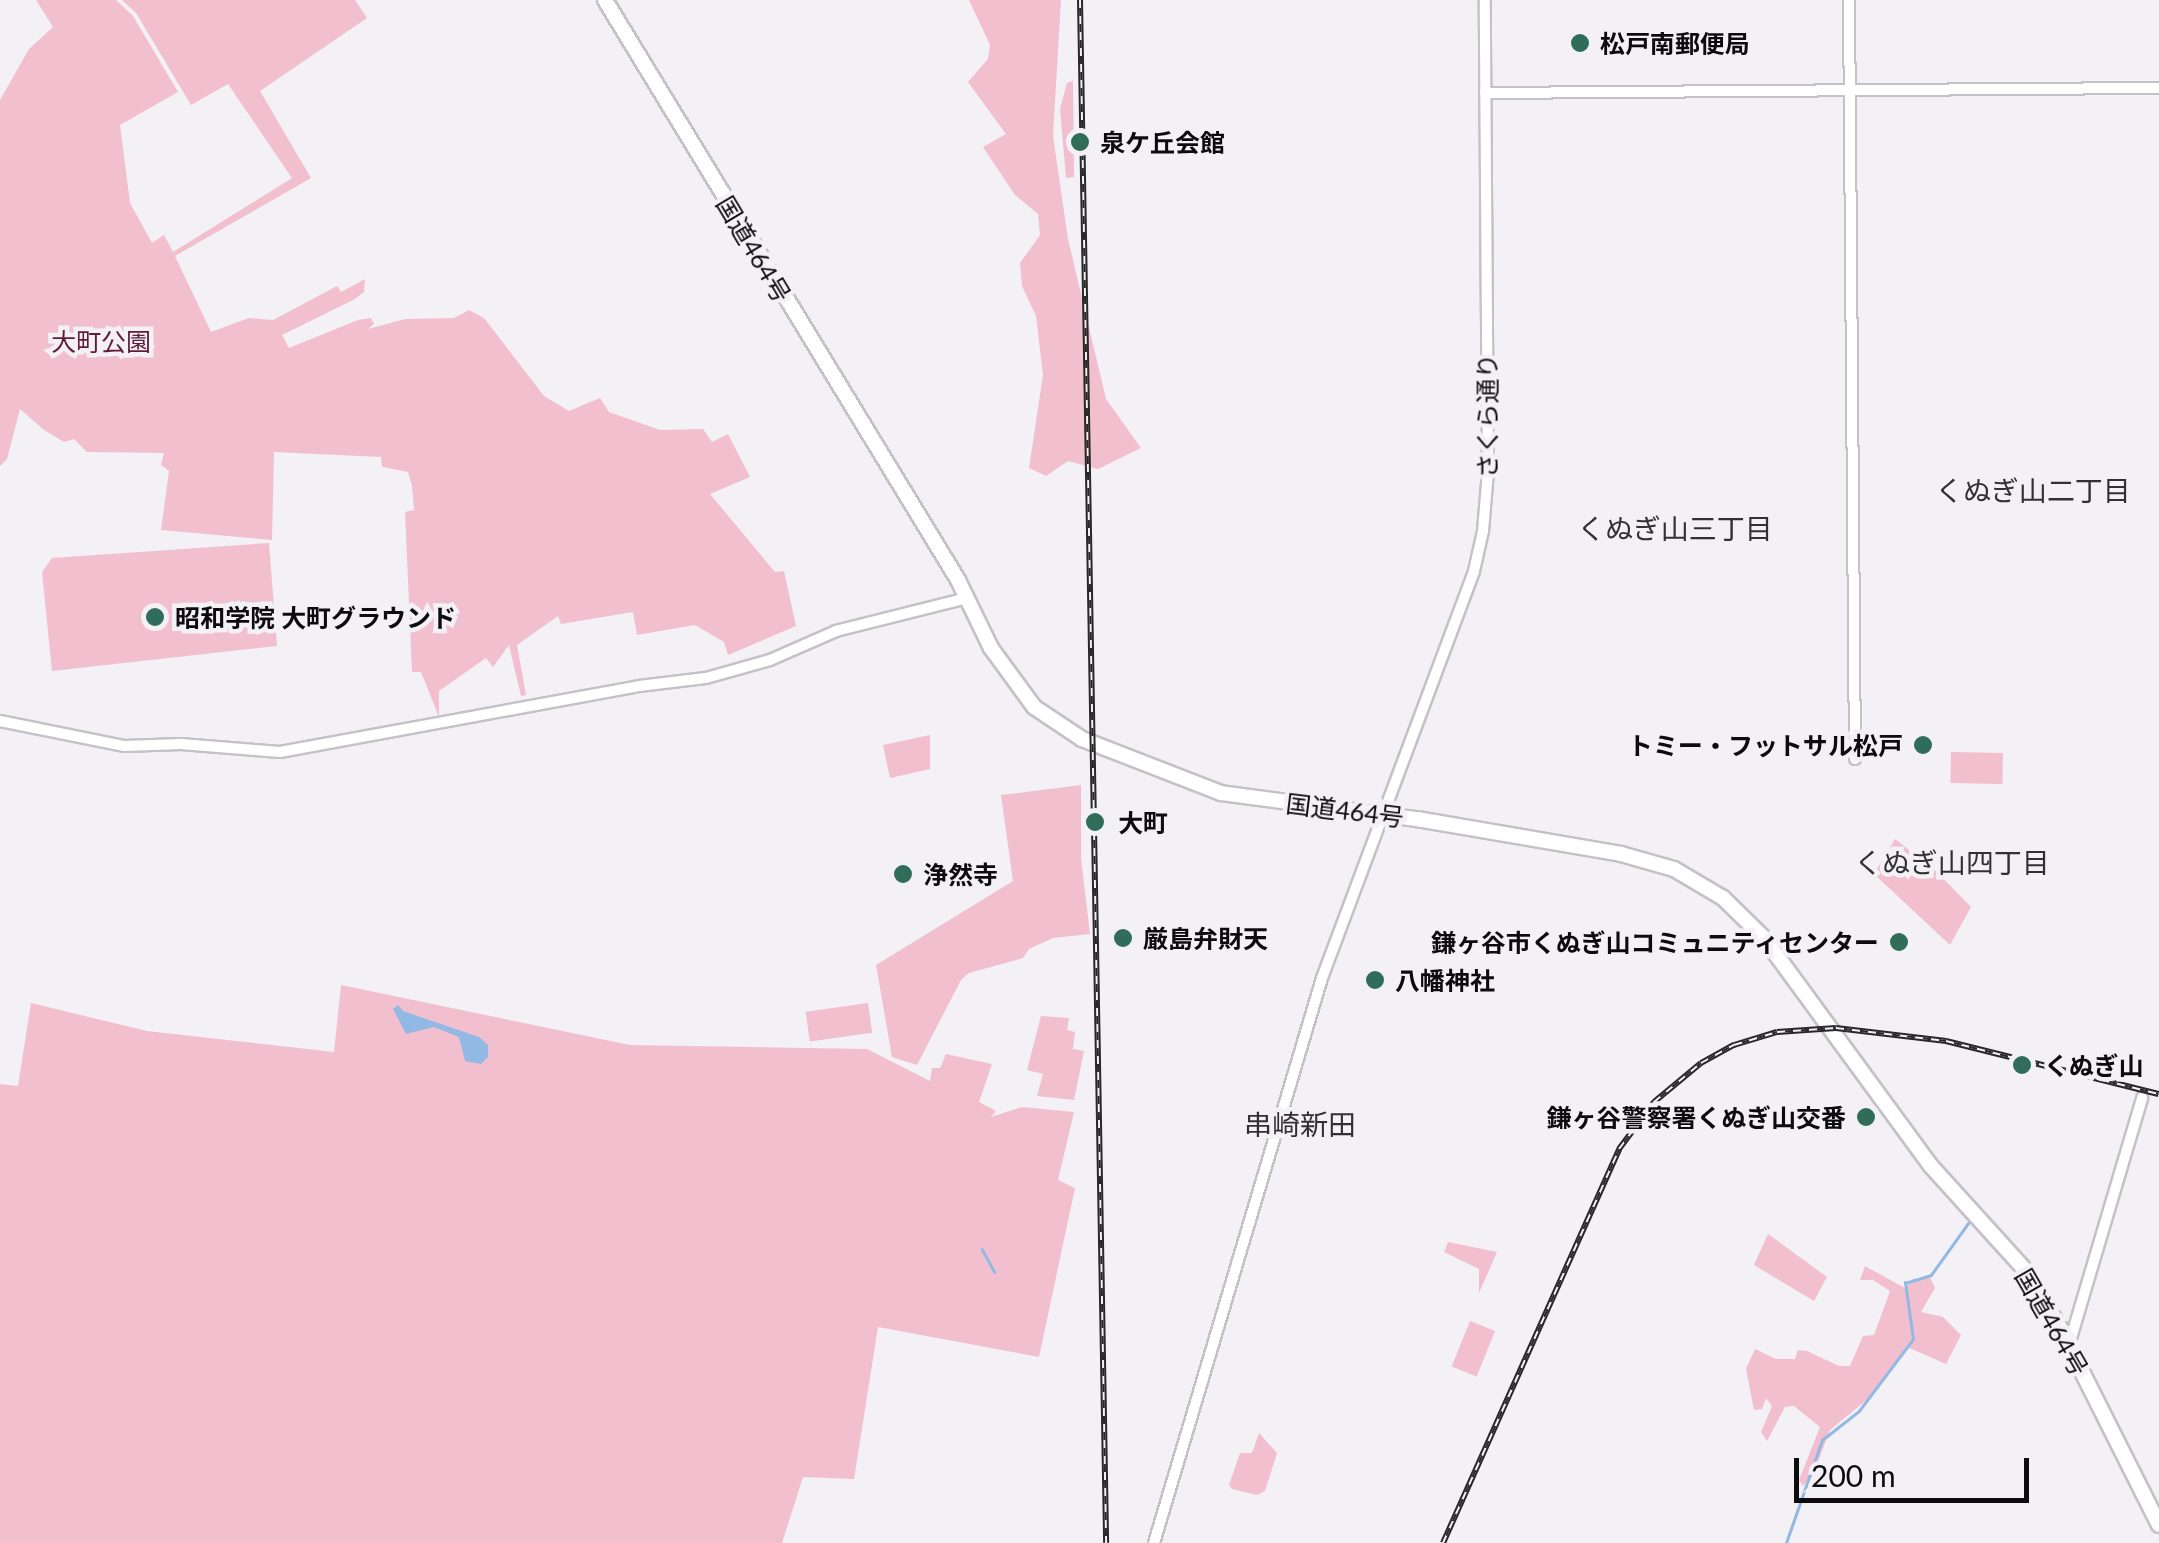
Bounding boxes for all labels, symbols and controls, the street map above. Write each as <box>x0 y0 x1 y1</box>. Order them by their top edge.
place label: 松戸南郵便局 <box>1600 28 1750 58</box>
marker: 松戸南郵便局 <box>1569 32 1591 54</box>
place label: 泉ケ丘会館 <box>1100 127 1225 157</box>
marker: 泉ケ丘会館 <box>1069 131 1091 153</box>
street label: 国道464号 <box>711 190 797 308</box>
park label: 大町公園 <box>51 326 151 356</box>
street label: さくら通り <box>1472 354 1502 478</box>
district label: くぬぎ山二丁目 <box>1935 473 2131 507</box>
district label: くぬぎ山三丁目 <box>1577 511 1773 545</box>
place label: 昭和学院 大町グラウンド <box>175 602 456 632</box>
marker: 昭和学院 大町グラウンド <box>144 606 166 628</box>
place label: トミー・フットサル松戸 <box>1628 730 1903 760</box>
marker: トミー・フットサル松戸 <box>1912 734 1934 756</box>
street label: 国道464号 <box>1284 788 1406 832</box>
place label: 大町 <box>1118 807 1168 837</box>
marker: 大町 <box>1082 809 1108 835</box>
district label: くぬぎ山四丁目 <box>1854 845 2050 879</box>
place label: 浄然寺 <box>923 859 998 889</box>
marker: 浄然寺 <box>892 863 914 885</box>
place label: 厳島弁財天 <box>1143 923 1268 953</box>
marker: 厳島弁財天 <box>1112 927 1134 949</box>
place label: 鎌ヶ谷市くぬぎ山コミュニティセンター <box>1429 927 1879 957</box>
marker: 鎌ヶ谷市くぬぎ山コミュニティセンター <box>1888 931 1910 953</box>
place label: 八幡神社 <box>1395 965 1495 995</box>
marker: 八幡神社 <box>1364 969 1386 991</box>
place label: くぬぎ山 <box>2044 1050 2144 1080</box>
marker: くぬぎ山 <box>2009 1052 2035 1078</box>
place label: 鎌ヶ谷警察署くぬぎ山交番 <box>1546 1102 1846 1132</box>
marker: 鎌ヶ谷警察署くぬぎ山交番 <box>1855 1106 1877 1128</box>
district label: 串崎新田 <box>1244 1107 1356 1141</box>
street label: 国道464号 <box>2009 1263 2095 1381</box>
scale bar <box>1799 1438 2034 1500</box>
text: 200 m <box>1811 1457 1896 1493</box>

